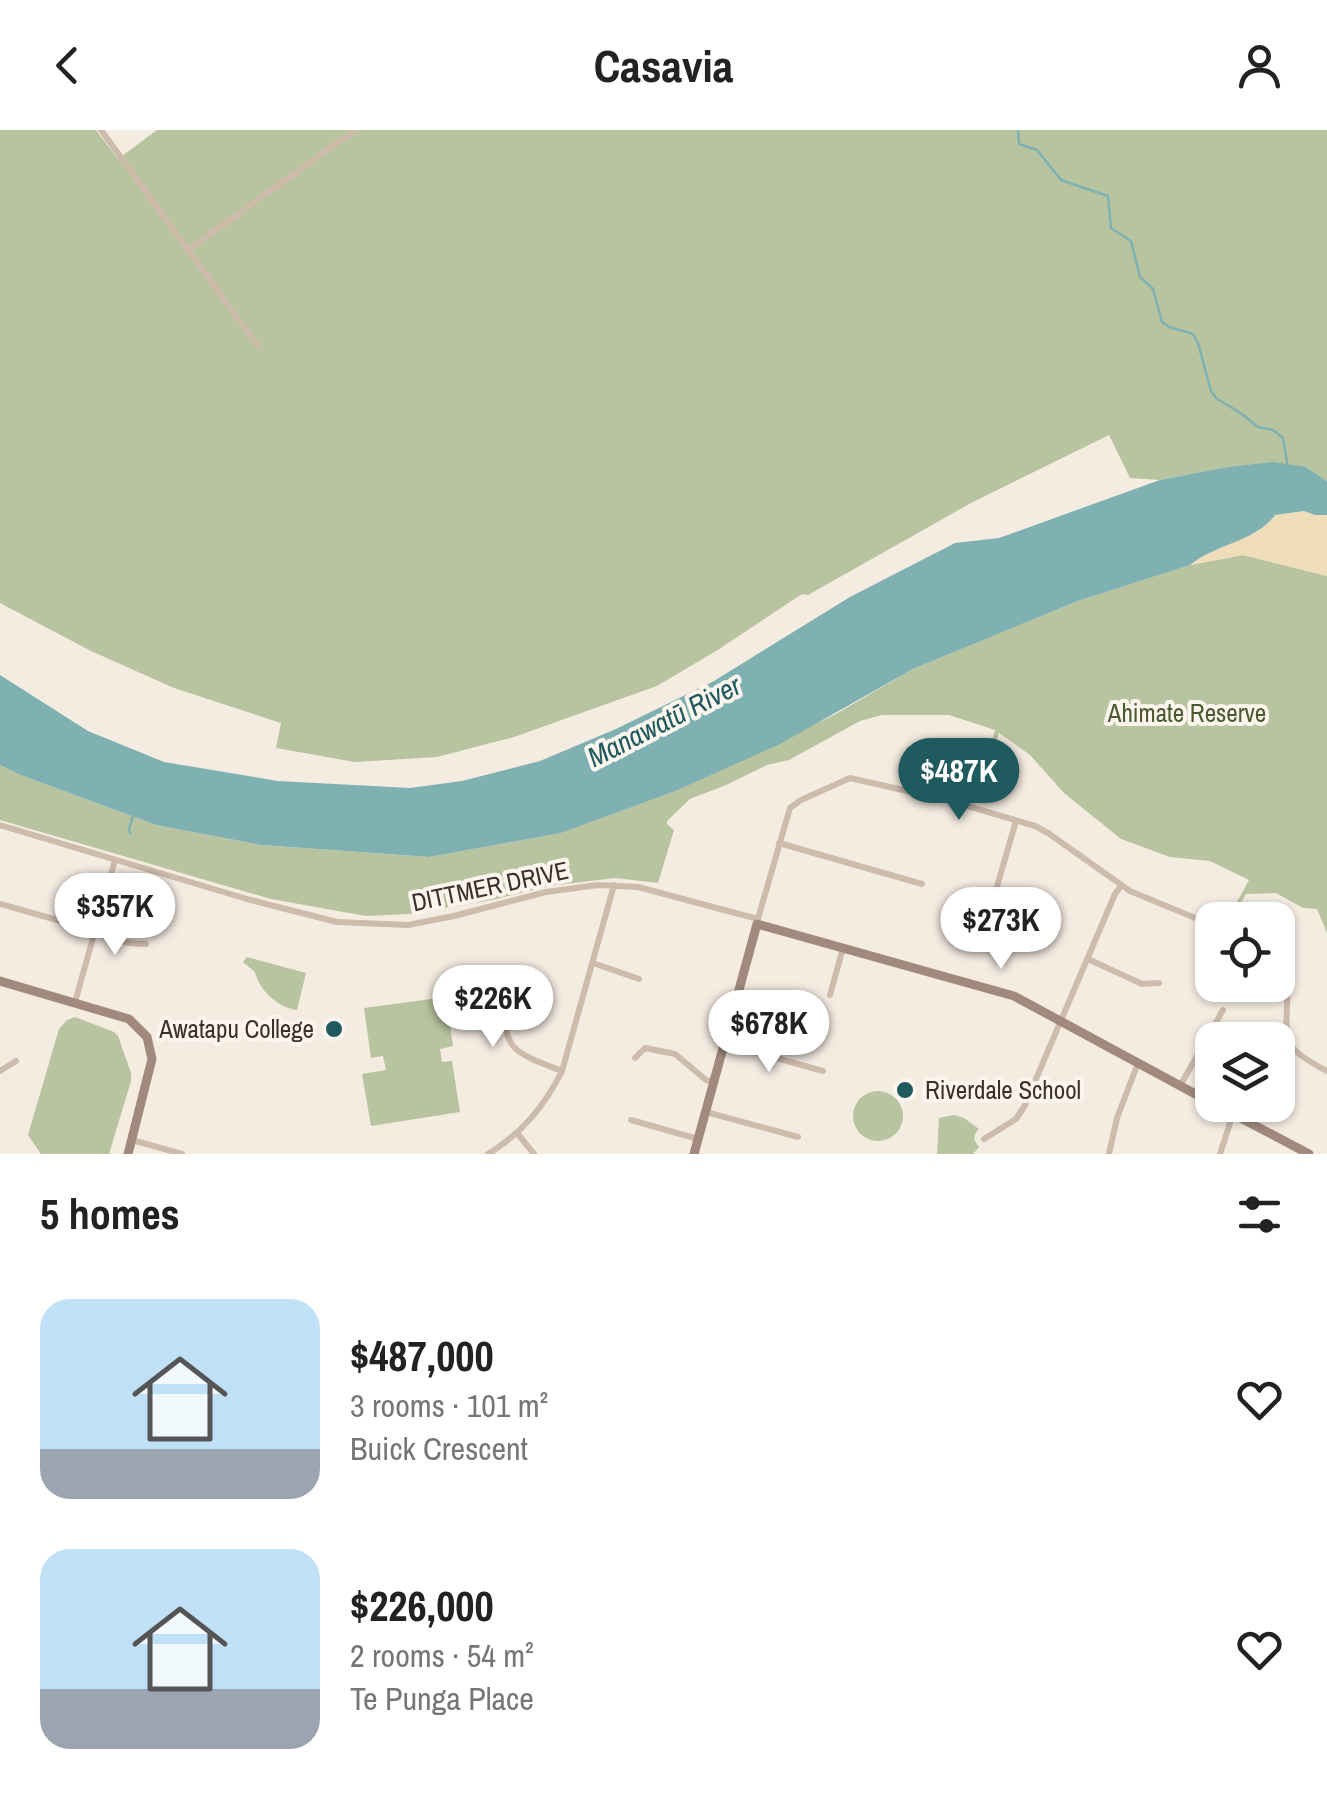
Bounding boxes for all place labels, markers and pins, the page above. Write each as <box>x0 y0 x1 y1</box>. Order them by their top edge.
pin: $487K <box>889 738 1029 823</box>
pin: $357K <box>45 873 185 958</box>
pin: $273K <box>931 887 1071 972</box>
pin: $226K <box>423 965 563 1050</box>
pin: $678K <box>699 990 839 1075</box>
place label: Awatapu College <box>158 1012 314 1046</box>
marker: Awatapu College <box>323 1018 345 1040</box>
place label: Riverdale School <box>925 1073 1081 1107</box>
marker: Riverdale School <box>894 1079 916 1101</box>

